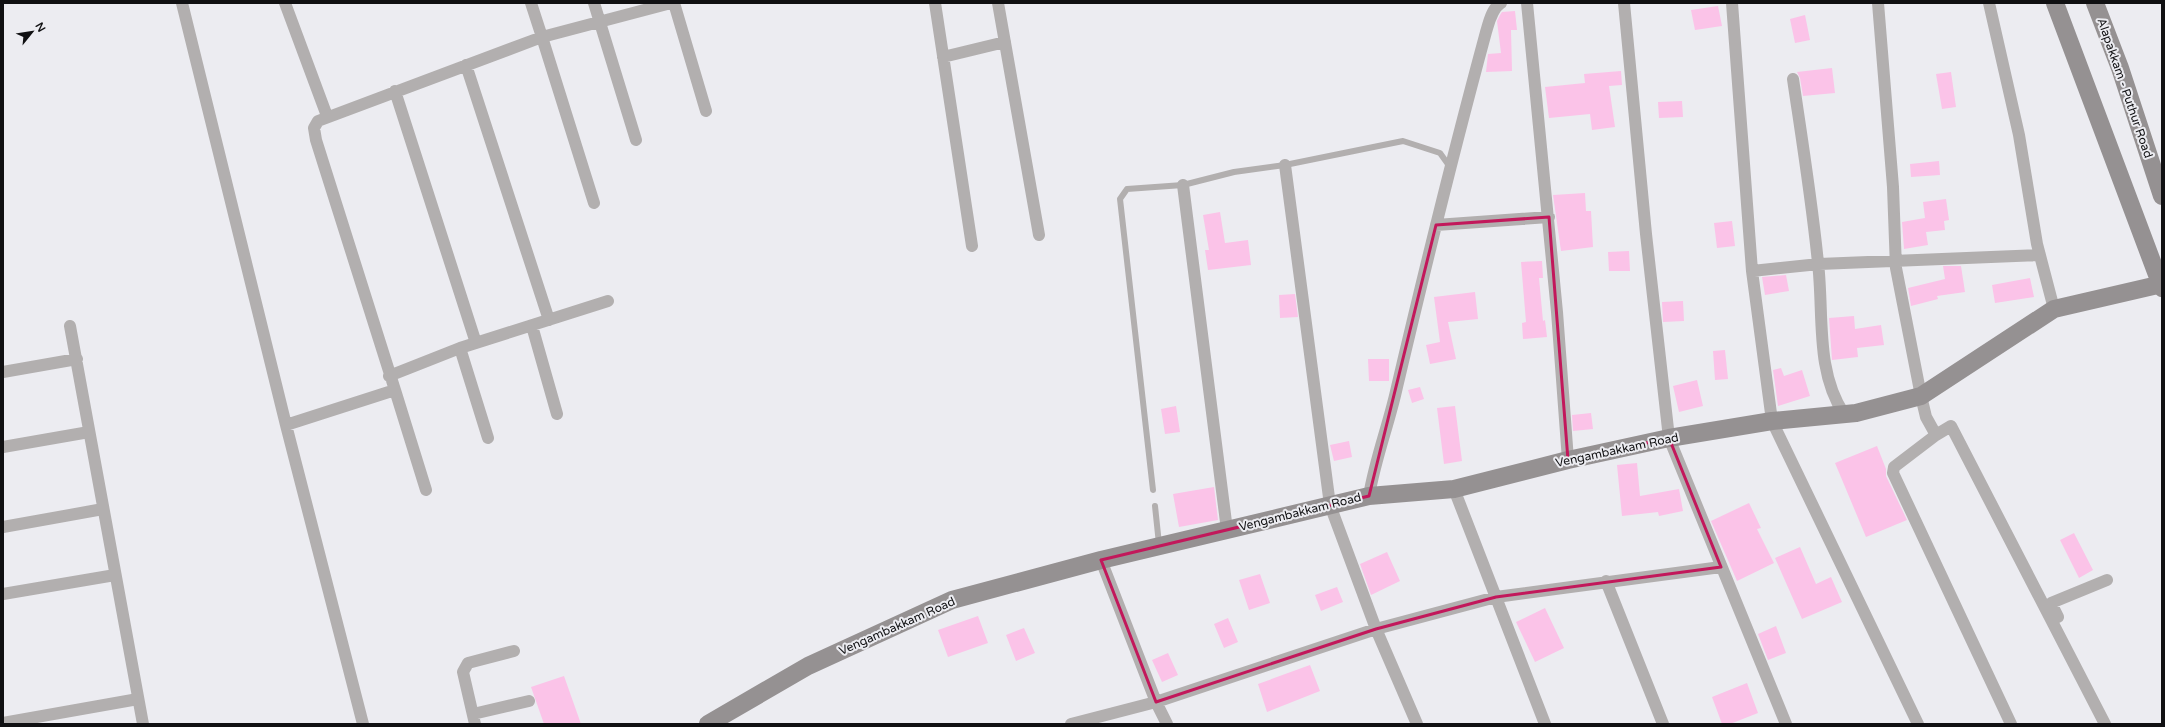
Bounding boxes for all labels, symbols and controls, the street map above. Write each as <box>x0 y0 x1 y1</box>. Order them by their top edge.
north arrow <box>12 12 52 52</box>
street label: Alapakkam - Puthur Road <box>2094 16 2156 160</box>
text: N <box>32 20 48 34</box>
street label: Vengambakkam Road <box>1554 430 1680 470</box>
street label: Vengambakkam Road <box>1237 490 1363 534</box>
street label: Vengambakkam Road <box>837 594 957 658</box>

